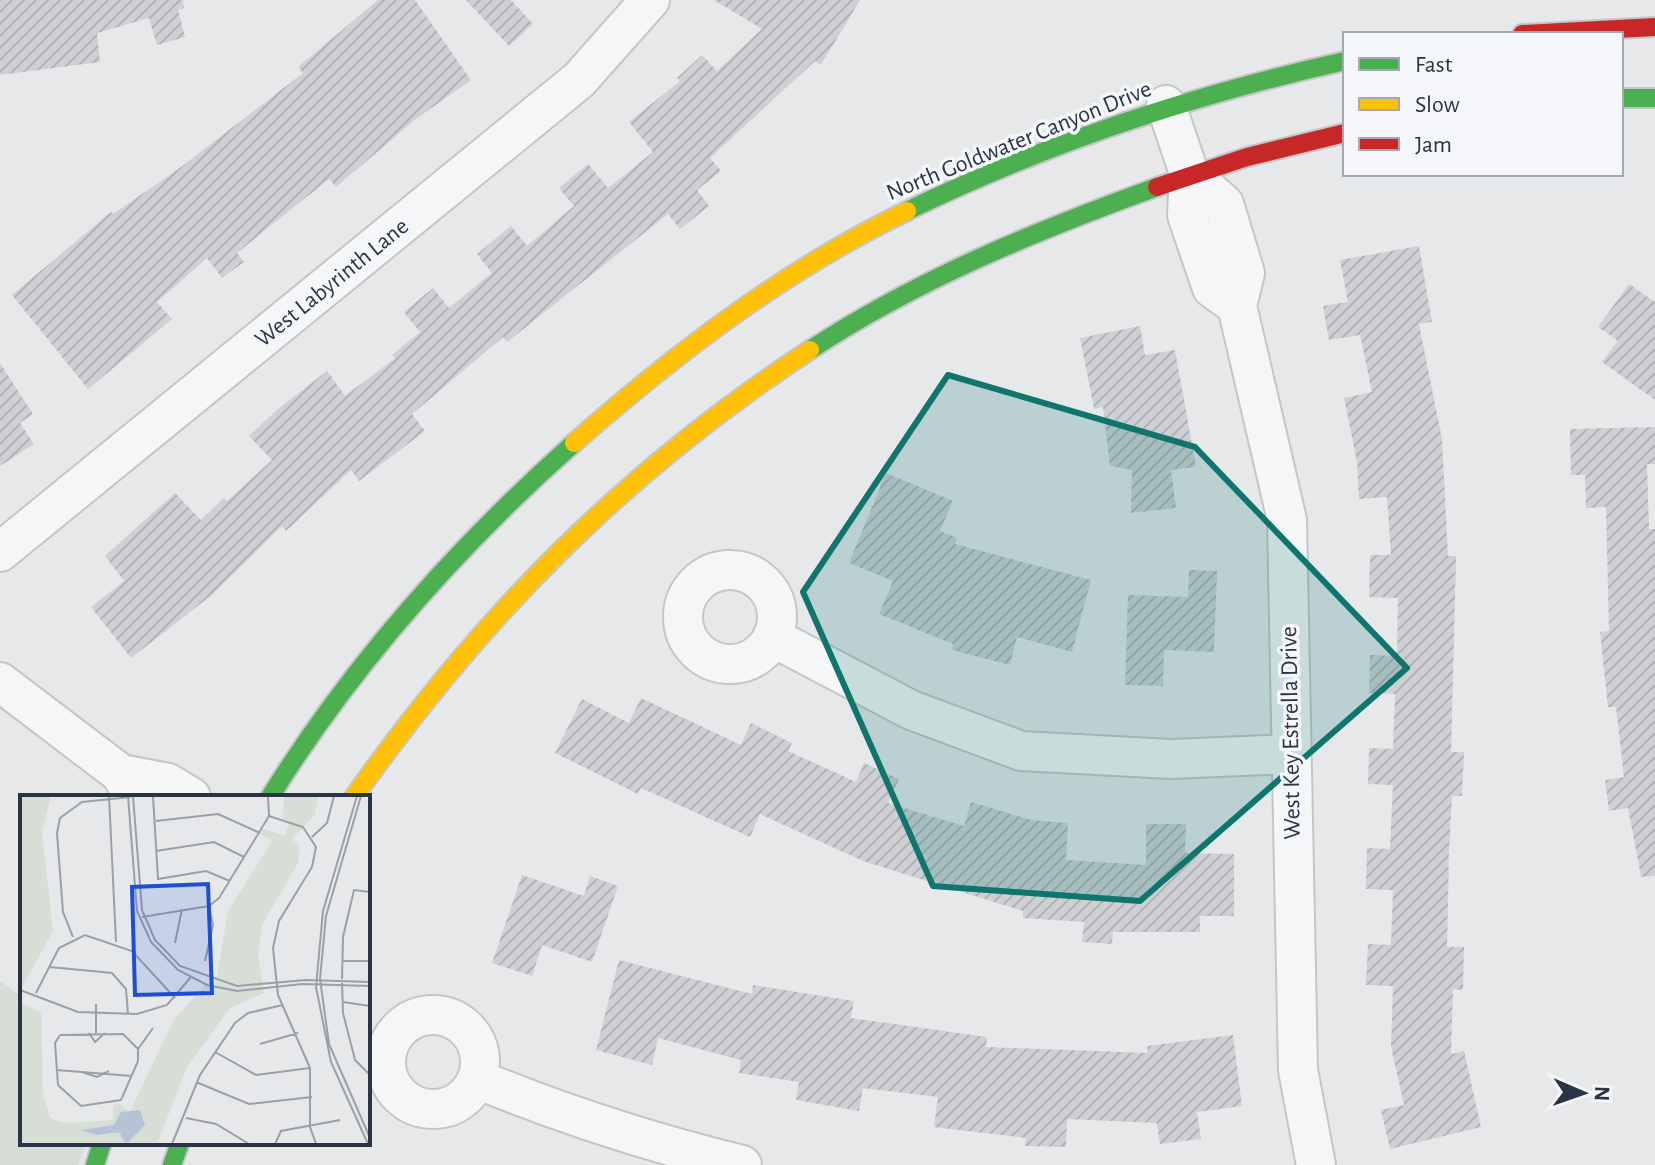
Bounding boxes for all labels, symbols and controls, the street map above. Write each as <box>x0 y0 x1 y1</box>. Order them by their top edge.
legend <box>1343 32 1623 176</box>
text: Fast <box>1415 53 1453 77</box>
street label: North Goldwater Canyon Drive <box>883 77 1155 205</box>
text: Slow <box>1415 93 1460 117</box>
text: Jam <box>1415 133 1452 157</box>
street label: West Labyrinth Lane <box>251 214 413 352</box>
street label: West Key Estrella Drive <box>1277 626 1305 840</box>
inset map <box>20 795 370 1145</box>
north arrow <box>1543 1053 1623 1133</box>
text: N <box>1591 1086 1613 1102</box>

